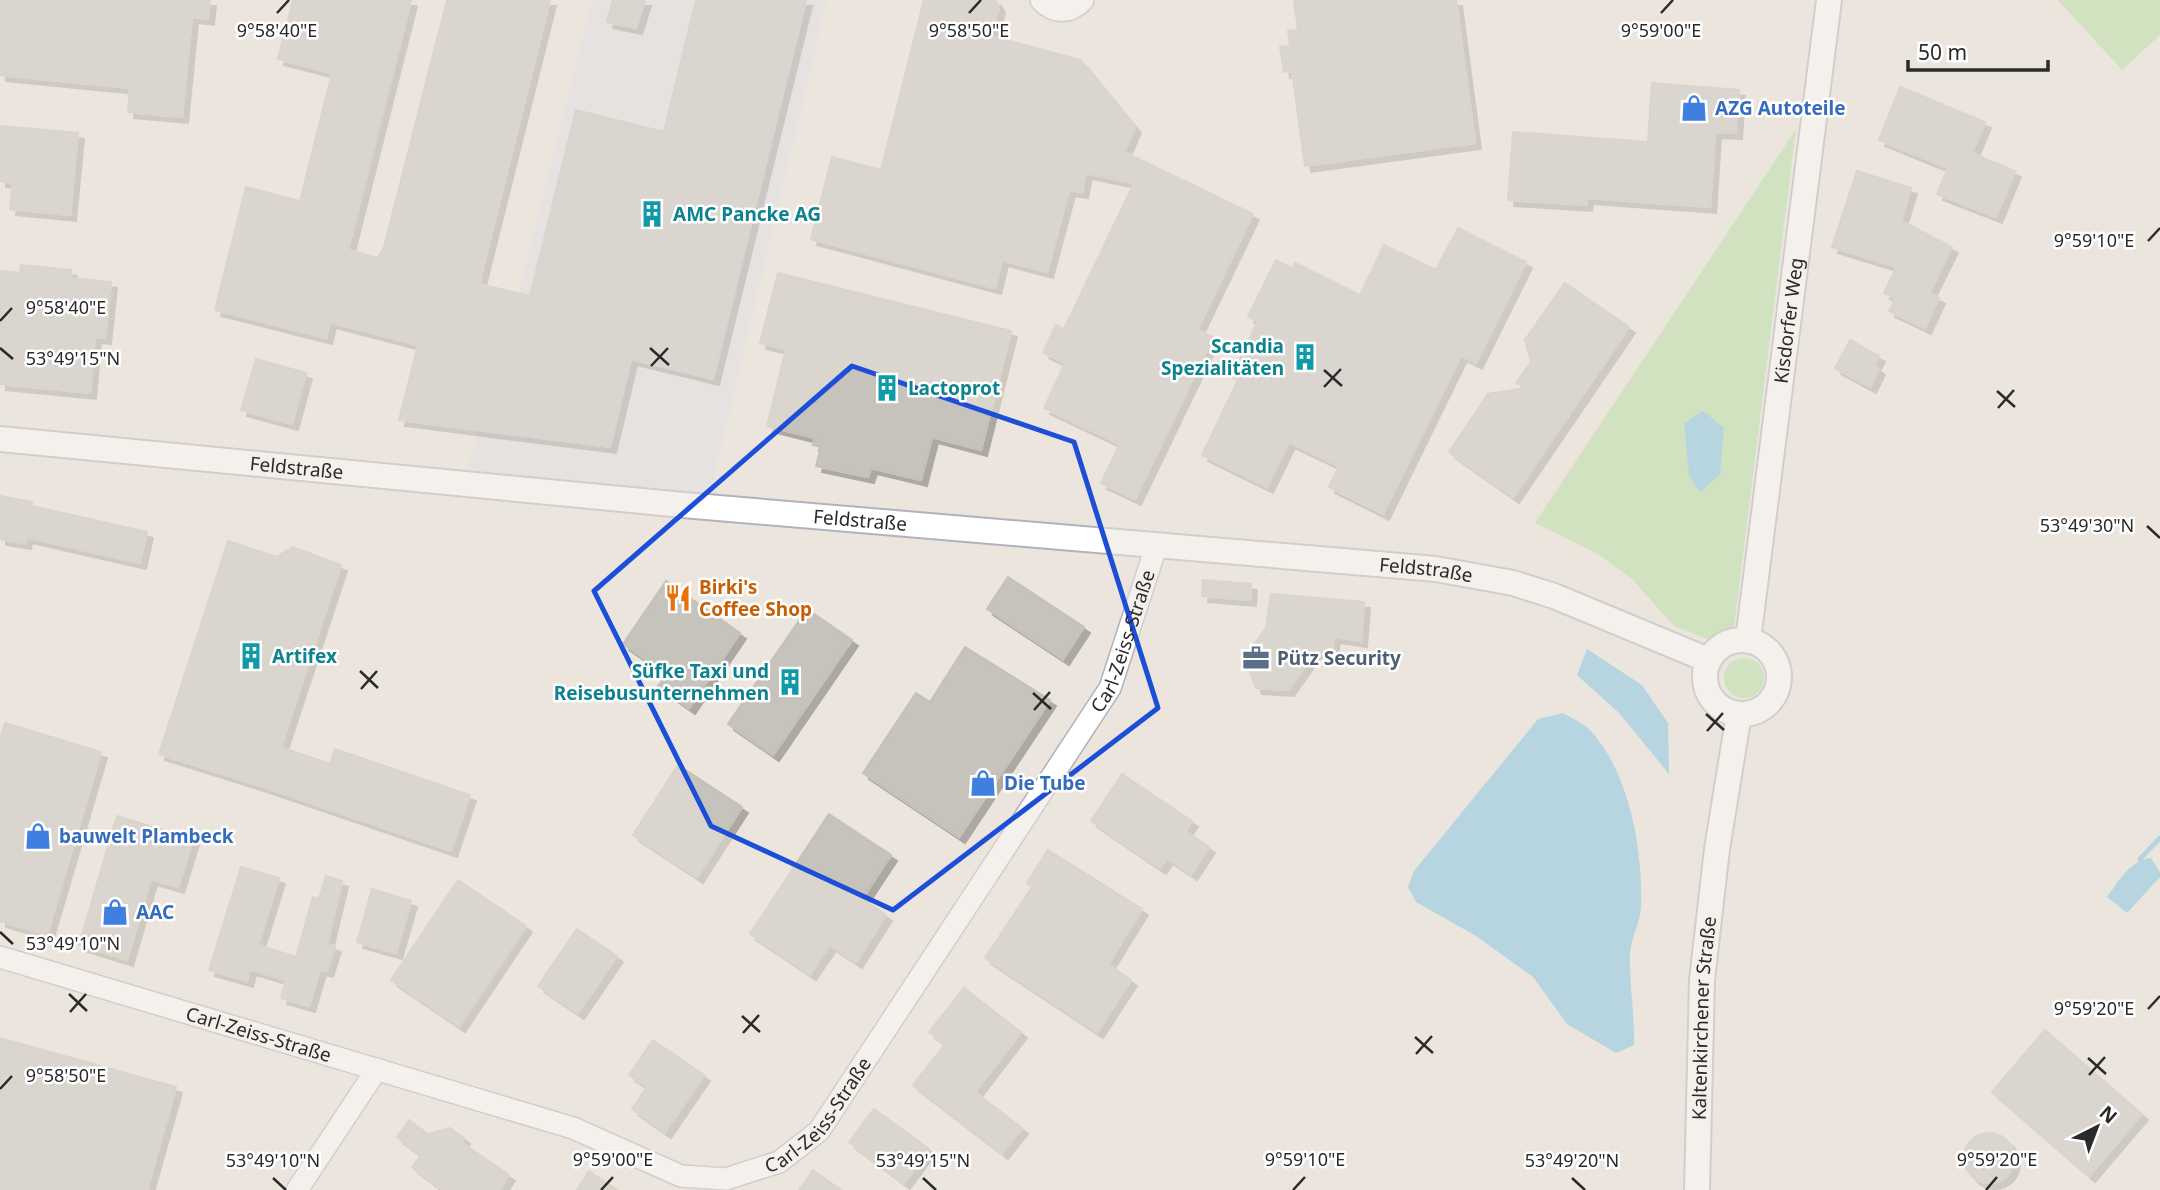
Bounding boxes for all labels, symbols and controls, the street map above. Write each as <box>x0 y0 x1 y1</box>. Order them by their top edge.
text: 9°58'40"E <box>237 18 317 42</box>
text: 9°58'50"E <box>929 18 1009 42</box>
text: 9°59'00"E <box>1621 18 1701 42</box>
scale bar <box>1908 28 2048 72</box>
text: 50 m <box>1918 38 1967 66</box>
shop icon: AZG Autoteile <box>1679 93 1709 123</box>
place label: AZG Autoteile <box>1715 95 1846 121</box>
building icon: AMC Pancke AG <box>637 199 667 229</box>
place label: AMC Pancke AG <box>673 201 821 227</box>
text: 9°59'10"E <box>2054 228 2134 252</box>
street label: Kisdorfer Weg <box>1768 256 1809 385</box>
text: 9°58'40"E <box>26 295 106 319</box>
place label: Scandia Spezialitäten <box>1161 333 1284 381</box>
building icon: Scandia Spezialitäten <box>1290 342 1320 372</box>
text: 53°49'15"N <box>26 346 120 370</box>
building icon: Lactoprot <box>872 373 902 403</box>
place label: Lactoprot <box>908 375 1000 401</box>
street label: Feldstraße <box>249 450 345 485</box>
street label: Feldstraße <box>812 503 908 537</box>
text: 53°49'30"N <box>2040 513 2134 537</box>
street label: Feldstraße <box>1378 551 1475 588</box>
street label: Carl-Zeiss-Straße <box>1084 566 1161 718</box>
place label: Birki's Coffee Shop <box>699 574 812 622</box>
restaurant icon: Birki's Coffee Shop <box>663 583 693 613</box>
building icon: Artifex <box>236 641 266 671</box>
place label: Artifex <box>272 643 337 669</box>
office icon: Pütz Security <box>1241 643 1271 673</box>
place label: Pütz Security <box>1277 645 1401 671</box>
place label: Süfke Taxi und Reisebusunternehmen <box>554 658 769 706</box>
building icon: Süfke Taxi und Reisebusunternehmen <box>775 667 805 697</box>
shop icon: Die Tube <box>968 768 998 798</box>
place label: Die Tube <box>1004 770 1086 796</box>
shop icon: bauwelt Plambeck <box>23 821 53 851</box>
place label: bauwelt Plambeck <box>59 823 234 849</box>
shop icon: AAC <box>100 897 130 927</box>
place label: AAC <box>136 899 174 925</box>
street label: Kaltenkirchener Straße <box>1686 915 1722 1120</box>
text: 53°49'10"N <box>26 931 120 955</box>
text: 9°59'20"E <box>2054 996 2134 1020</box>
street label: Carl-Zeiss-Straße <box>183 1000 335 1068</box>
street label: Carl-Zeiss-Straße <box>762 1052 877 1179</box>
text: 9°58'50"E <box>26 1063 106 1087</box>
north arrow <box>2062 1092 2132 1162</box>
text: N <box>2094 1100 2123 1129</box>
text: 9°59'00"E <box>573 1147 653 1171</box>
text: 9°59'10"E <box>1265 1147 1345 1171</box>
text: 9°59'20"E <box>1957 1147 2037 1171</box>
text: 53°49'10"N <box>226 1148 320 1172</box>
text: 53°49'15"N <box>876 1148 970 1172</box>
text: 53°49'20"N <box>1525 1148 1619 1172</box>

